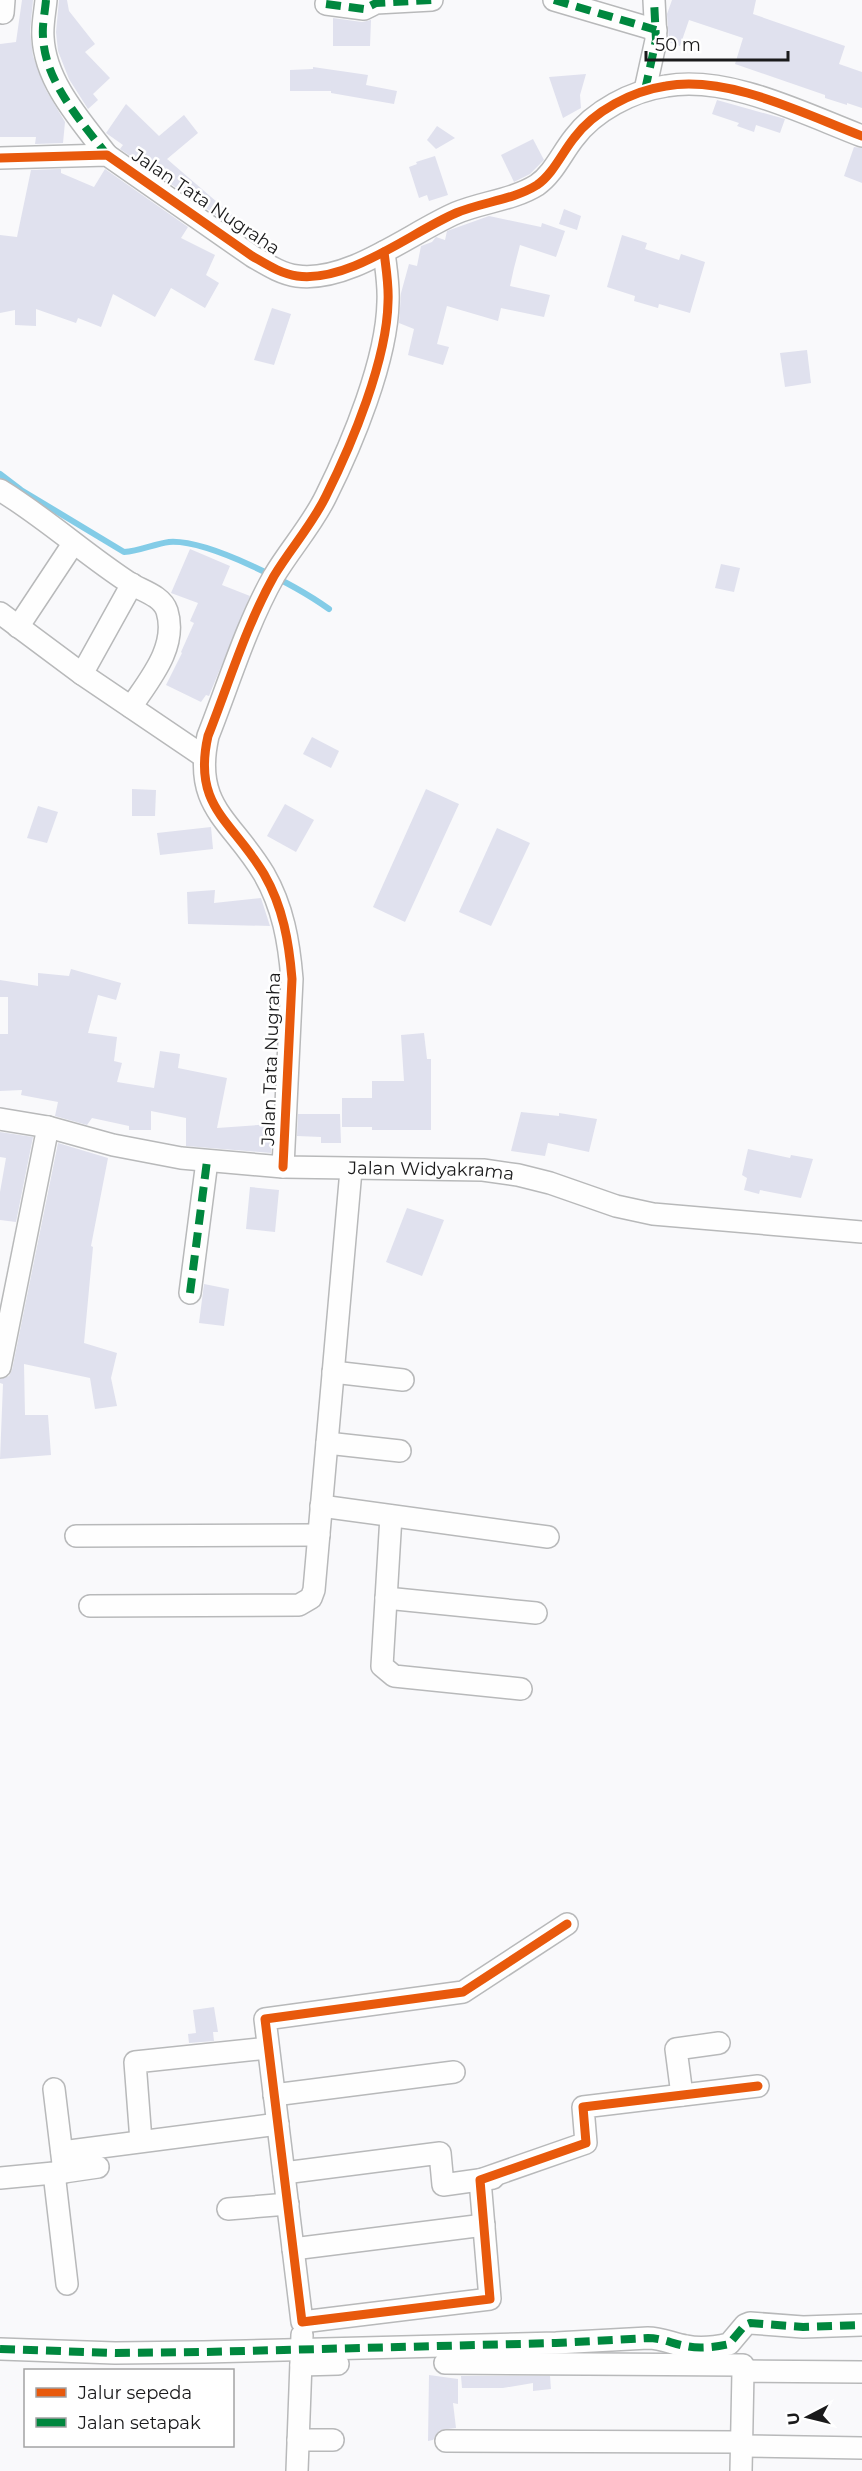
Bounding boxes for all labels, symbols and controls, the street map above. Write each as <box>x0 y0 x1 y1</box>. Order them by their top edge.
scale bar <box>646 24 788 62</box>
text: 50 m <box>655 34 701 56</box>
street label: Jalan Tata Nugraha <box>127 144 284 260</box>
street label: Jalan Tata Nugraha <box>257 972 285 1147</box>
street label: Jalan Widyakrama <box>347 1157 516 1185</box>
legend <box>24 2369 234 2447</box>
text: Jalur sepeda <box>77 2382 192 2404</box>
north arrow <box>778 2387 838 2447</box>
text: U <box>783 2411 804 2426</box>
text: Jalan setapak <box>77 2412 201 2434</box>

